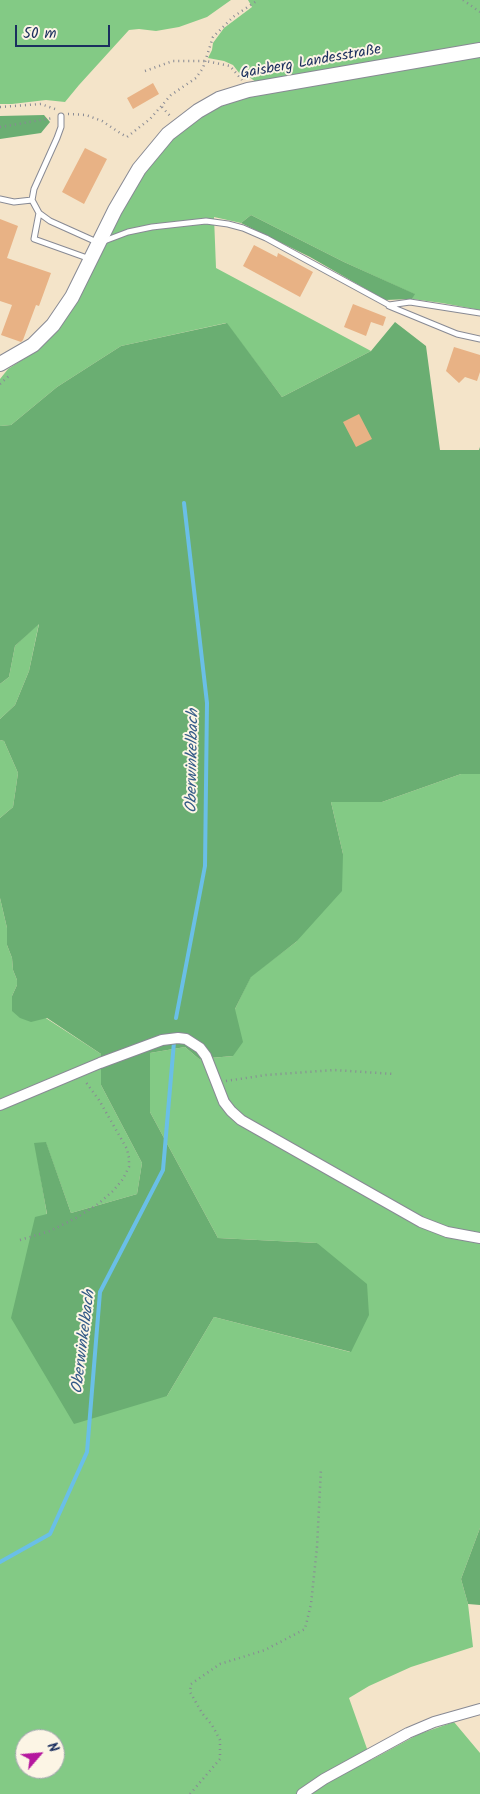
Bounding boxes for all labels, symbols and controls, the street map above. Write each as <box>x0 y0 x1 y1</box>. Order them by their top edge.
scale bar <box>18 15 112 47</box>
text: 50 m <box>23 22 57 46</box>
street label: Gaisberg Landesstraße <box>239 42 383 84</box>
water label: Oberwinkelbach <box>183 709 205 813</box>
water label: Oberwinkelbach <box>69 1289 101 1395</box>
north arrow <box>15 1729 65 1779</box>
text: N <box>41 1739 64 1757</box>

